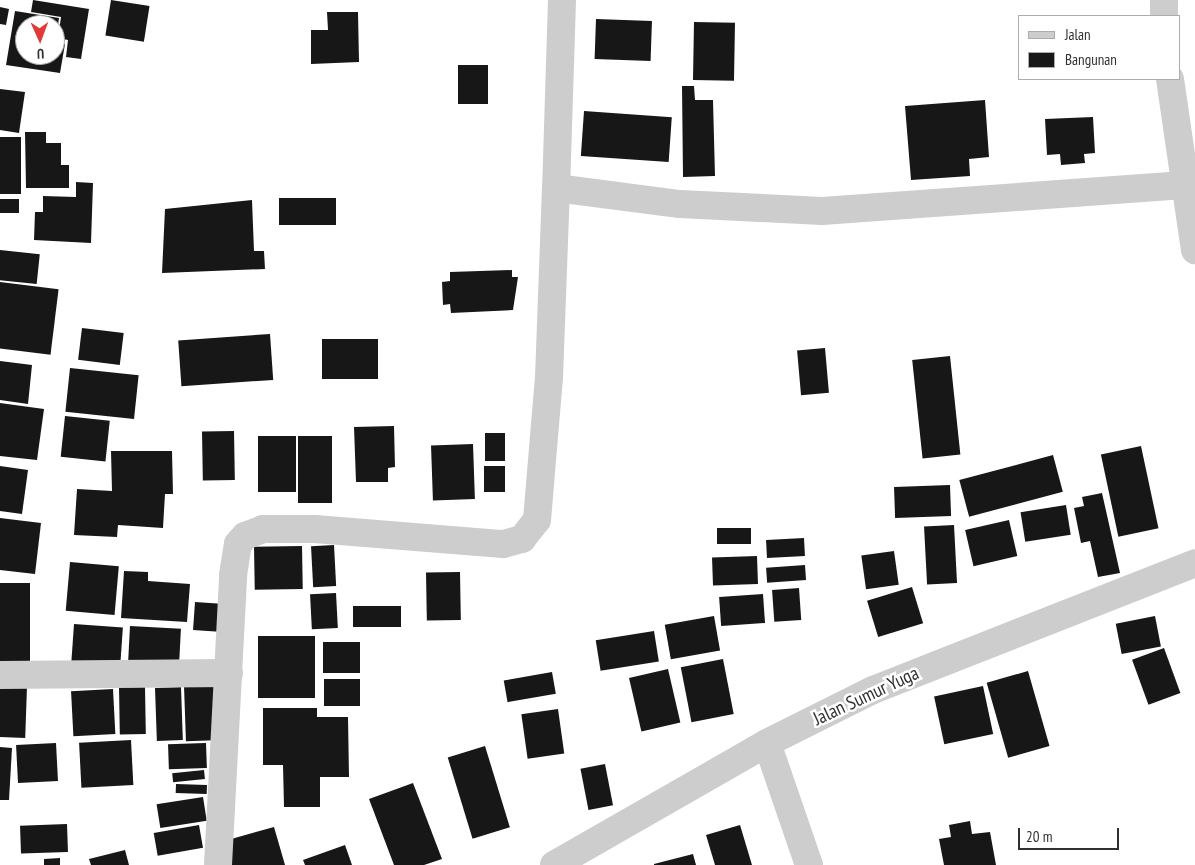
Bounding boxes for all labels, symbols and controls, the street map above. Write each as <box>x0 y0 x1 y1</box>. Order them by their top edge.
north arrow <box>15 15 65 65</box>
legend <box>1018 15 1180 80</box>
text: Jalan <box>1065 25 1091 44</box>
text: U <box>37 45 44 63</box>
text: Bangunan <box>1065 50 1117 69</box>
street label: Jalan Sumur Yuga <box>809 661 923 731</box>
scale bar <box>1020 818 1121 850</box>
text: 20 m <box>1026 827 1052 846</box>

